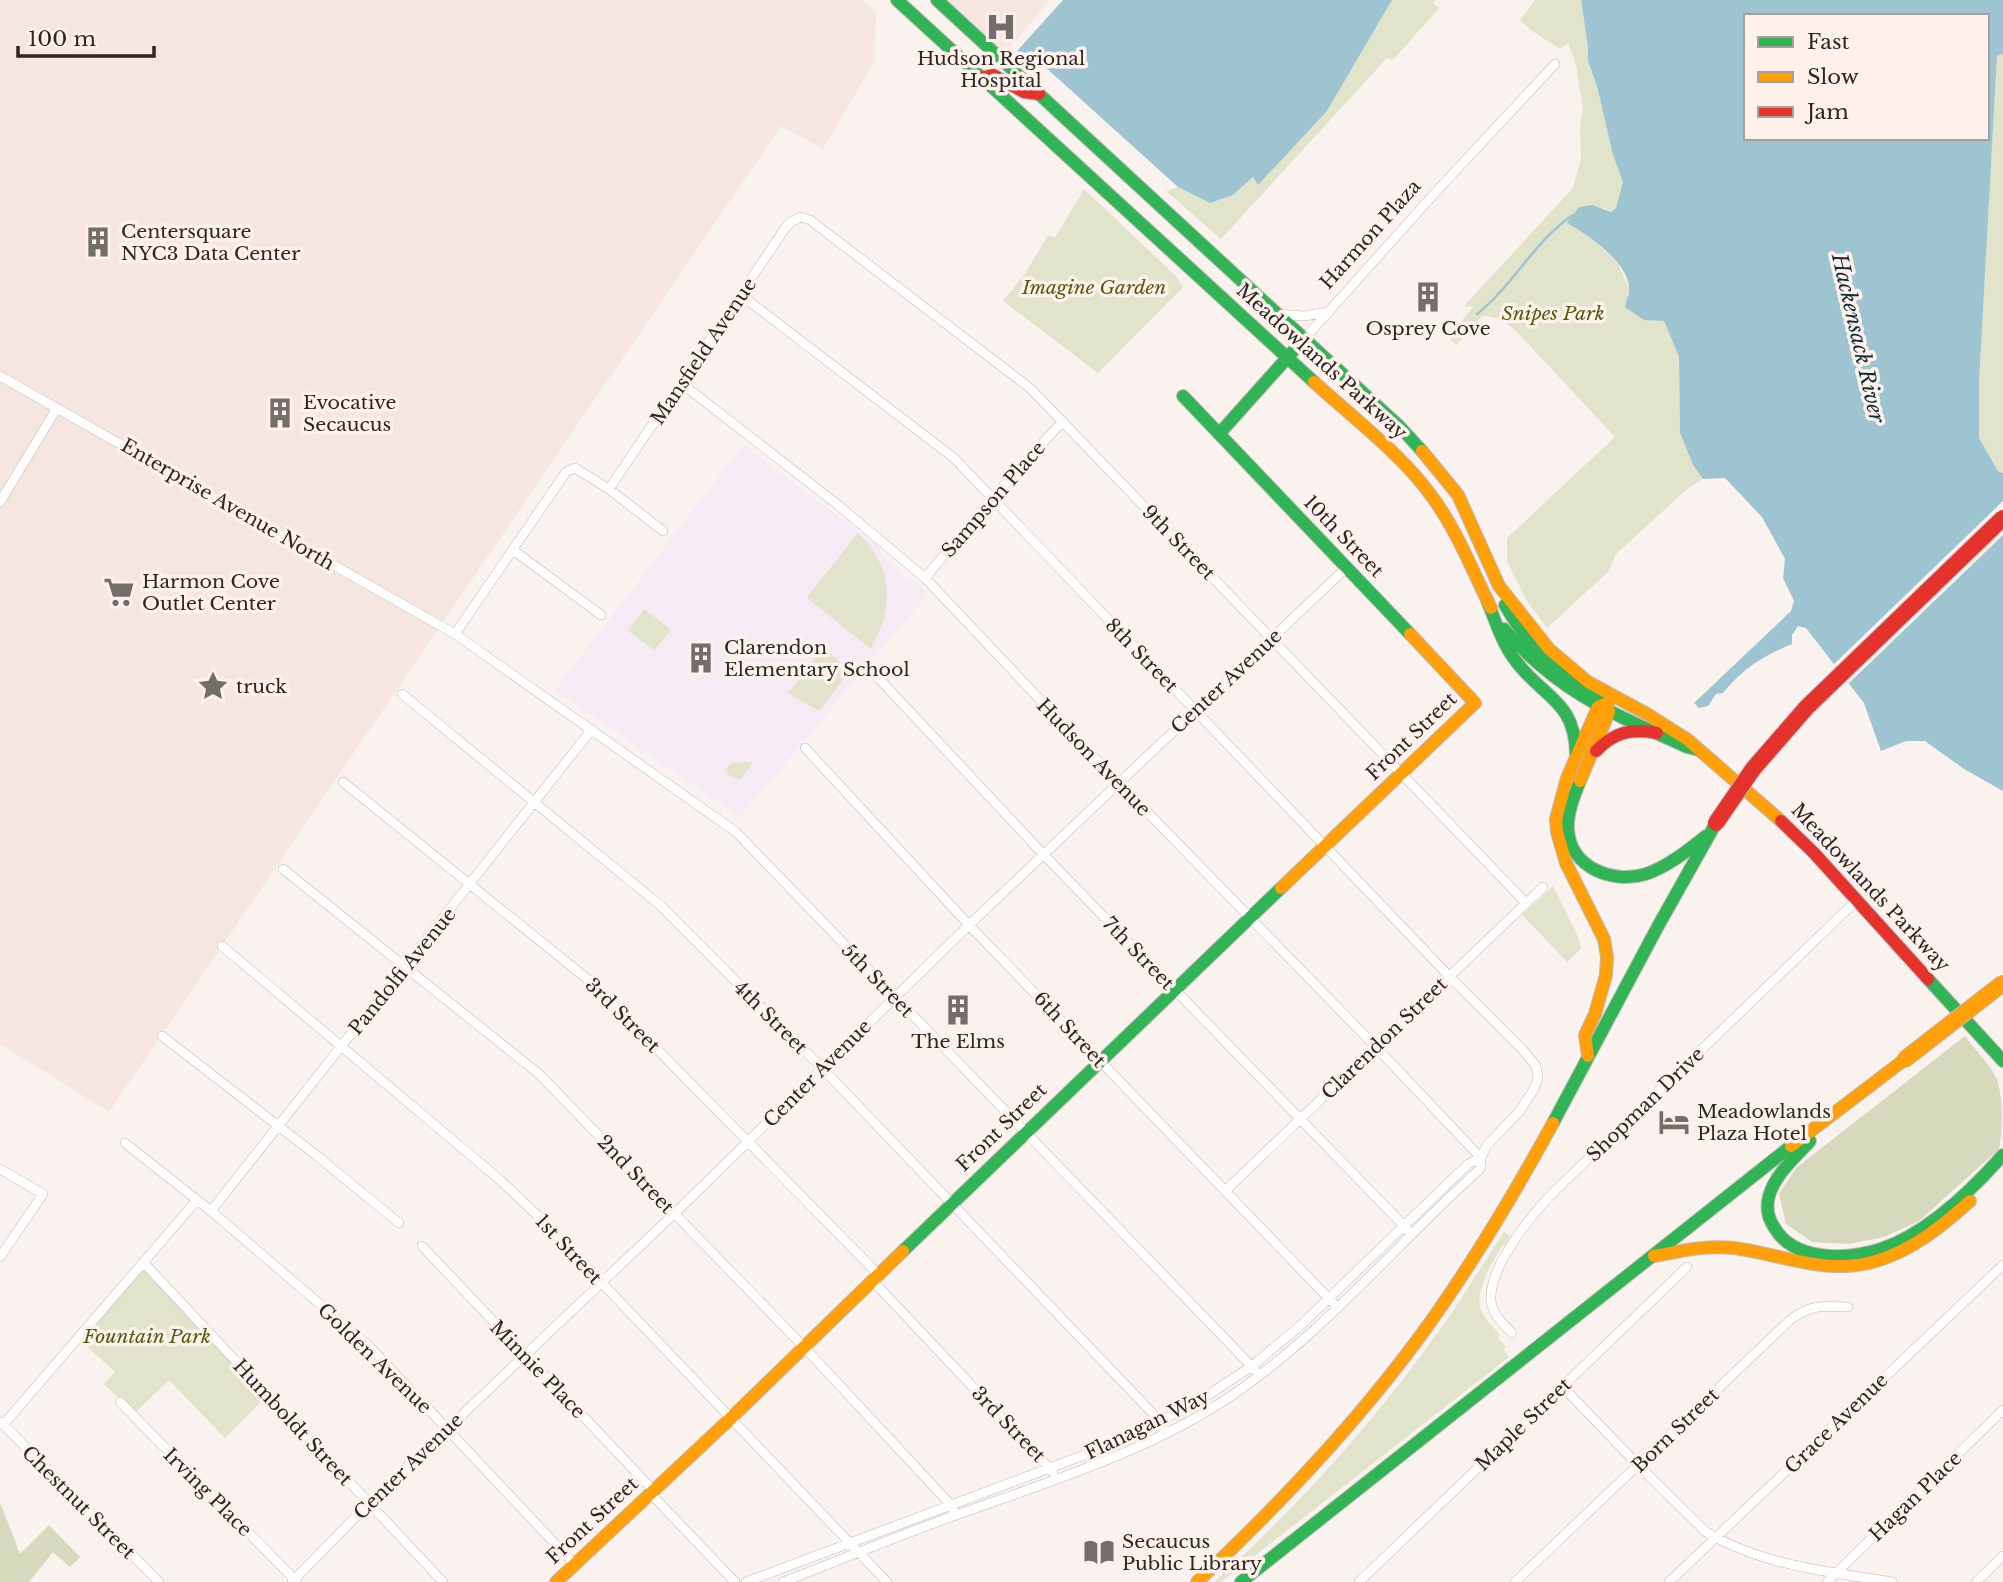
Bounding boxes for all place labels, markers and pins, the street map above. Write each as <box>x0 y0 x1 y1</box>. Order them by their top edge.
hospital icon: Hudson Regional Hospital <box>984 10 1018 44</box>
place label: Hudson Regional Hospital <box>917 47 1085 92</box>
place label: Centersquare NYC3 Data Center <box>121 220 300 265</box>
building icon: Centersquare NYC3 Data Center <box>81 225 115 259</box>
building icon: Osprey Cove <box>1411 280 1445 314</box>
place label: Osprey Cove <box>1365 317 1491 340</box>
place label: Evocative Secaucus <box>303 391 396 436</box>
building icon: Evocative Secaucus <box>263 396 297 430</box>
place label: Harmon Cove Outlet Center <box>142 570 280 615</box>
supermarket icon: Harmon Cove Outlet Center <box>102 575 136 609</box>
place label: Clarendon Elementary School <box>724 636 910 681</box>
building icon: Clarendon Elementary School <box>684 641 718 675</box>
place icon: truck <box>196 669 230 703</box>
place label: truck <box>236 675 287 698</box>
building icon: The Elms <box>941 993 975 1027</box>
place label: The Elms <box>911 1030 1005 1053</box>
place label: Meadowlands Plaza Hotel <box>1697 1100 1831 1145</box>
hotel icon: Meadowlands Plaza Hotel <box>1657 1105 1691 1139</box>
place label: Secaucus Public Library <box>1122 1530 1262 1575</box>
library icon: Secaucus Public Library <box>1082 1535 1116 1569</box>

